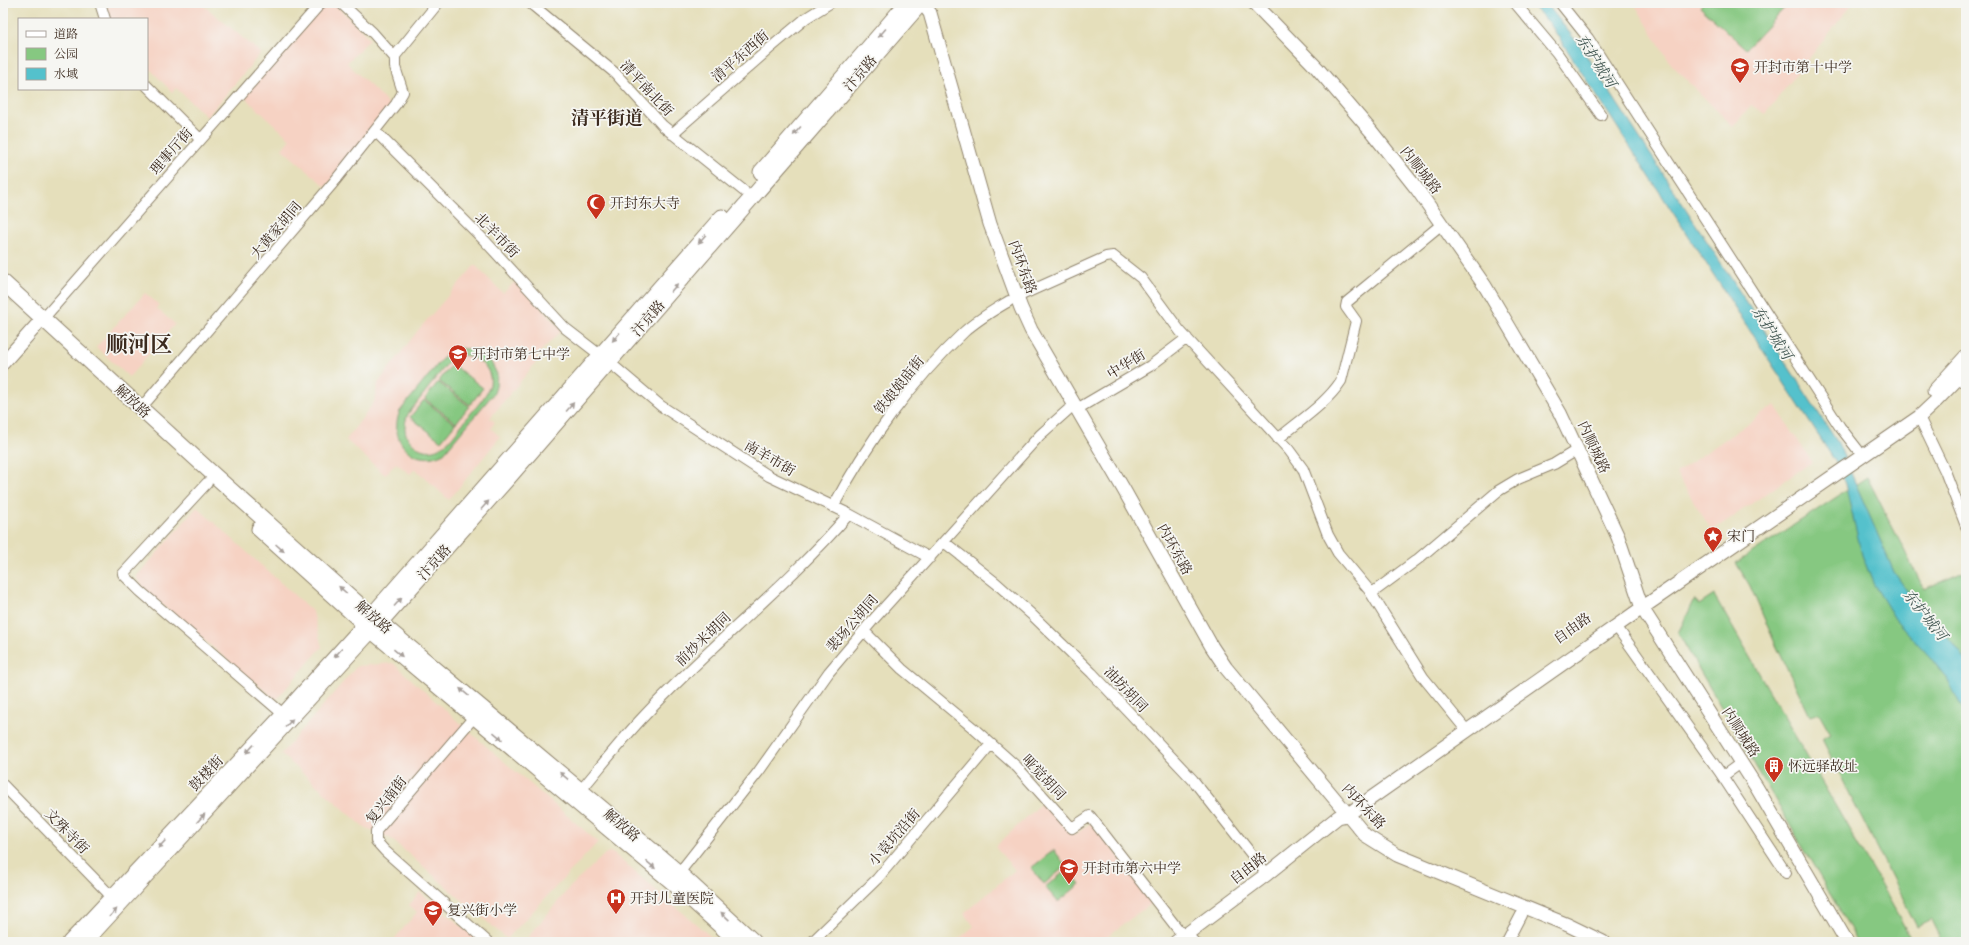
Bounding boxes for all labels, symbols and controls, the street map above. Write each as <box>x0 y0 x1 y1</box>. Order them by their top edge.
legend <box>18 18 148 90</box>
text: 道路 <box>54 27 78 41</box>
one-way arrow <box>877 27 886 38</box>
street label: 清平东西街 <box>709 28 772 85</box>
water label: 东护城河 <box>1572 31 1621 94</box>
text: 公园 <box>54 48 78 61</box>
street label: 汴京路 <box>841 53 880 94</box>
school or university icon: 开封市第十中学 <box>1729 56 1751 84</box>
street label: 清平南北街 <box>617 58 676 119</box>
place label: 开封市第十中学 <box>1754 60 1852 75</box>
text: 水域 <box>54 67 78 81</box>
district label: 清平街道 <box>571 108 643 128</box>
street label: 理事厅街 <box>147 125 195 177</box>
one-way arrow <box>792 126 801 136</box>
street label: 内顺城路 <box>1397 144 1444 197</box>
mosque icon: 开封东大寺 <box>585 192 607 220</box>
place label: 开封东大寺 <box>610 196 680 211</box>
street label: 大黄家胡同 <box>248 199 305 262</box>
street label: 北羊市街 <box>472 210 521 261</box>
one-way arrow <box>698 235 707 244</box>
street label: 内环东路 <box>1006 238 1039 296</box>
one-way arrow <box>669 282 678 293</box>
street label: 汴京路 <box>629 298 668 339</box>
water label: 东护城河 <box>1748 303 1797 366</box>
district label: 顺河区 <box>106 332 172 357</box>
one-way arrow <box>612 332 621 342</box>
school or university icon: 开封市第七中学 <box>447 343 469 371</box>
place label: 开封市第七中学 <box>472 347 570 362</box>
street label: 中华街 <box>1104 347 1148 382</box>
street label: 铁娘娘庙街 <box>872 353 927 417</box>
street label: 解放路 <box>112 382 153 421</box>
one-way arrow <box>566 402 575 412</box>
street label: 内顺城路 <box>1575 419 1612 476</box>
street label: 南羊市街 <box>742 438 798 479</box>
one-way arrow <box>480 500 489 510</box>
street label: 内环东路 <box>1154 521 1195 577</box>
place icon: 宋门 <box>1702 525 1724 553</box>
place label: 宋门 <box>1727 529 1755 544</box>
street label: 汴京路 <box>415 542 454 583</box>
one-way arrow <box>275 543 285 553</box>
one-way arrow <box>338 586 348 595</box>
water label: 东护城河 <box>1899 587 1952 646</box>
street label: 裴场公胡同 <box>824 592 881 655</box>
one-way arrow <box>394 597 403 607</box>
street label: 解放路 <box>353 598 394 637</box>
street label: 前炒米胡同 <box>673 610 734 669</box>
street label: 自由路 <box>1551 610 1594 647</box>
one-way arrow <box>334 648 343 658</box>
one-way arrow <box>393 648 404 657</box>
street label: 油坊胡同 <box>1101 664 1150 715</box>
one-way arrow <box>458 688 469 697</box>
street label: 内顺城路 <box>1719 705 1762 760</box>
one-way arrow <box>285 718 294 728</box>
one-way arrow <box>492 732 503 741</box>
one-way arrow <box>246 744 255 754</box>
street label: 哑觉胡同 <box>1019 752 1068 803</box>
street label: 鼓楼街 <box>187 753 226 794</box>
building icon: 怀远驿故址 <box>1763 755 1785 783</box>
place label: 怀远驿故址 <box>1788 759 1858 774</box>
one-way arrow <box>558 771 569 780</box>
street label: 复兴南街 <box>363 774 410 827</box>
street label: 内环东路 <box>1339 781 1388 832</box>
street label: 文殊寺街 <box>42 806 91 857</box>
street label: 解放路 <box>601 806 643 845</box>
street label: 小袁坑沿街 <box>866 806 923 869</box>
one-way arrow <box>196 813 206 823</box>
one-way arrow <box>157 838 166 849</box>
street label: 自由路 <box>1227 850 1269 887</box>
school or university icon: 开封市第六中学 <box>1058 857 1080 885</box>
one-way arrow <box>646 860 656 869</box>
place label: 开封市第六中学 <box>1083 861 1181 876</box>
hospital icon: 开封儿童医院 <box>605 887 627 915</box>
place label: 开封儿童医院 <box>630 891 714 906</box>
school or university icon: 复兴街小学 <box>422 899 444 927</box>
place label: 复兴街小学 <box>447 903 517 918</box>
one-way arrow <box>108 908 117 919</box>
one-way arrow <box>720 911 730 920</box>

